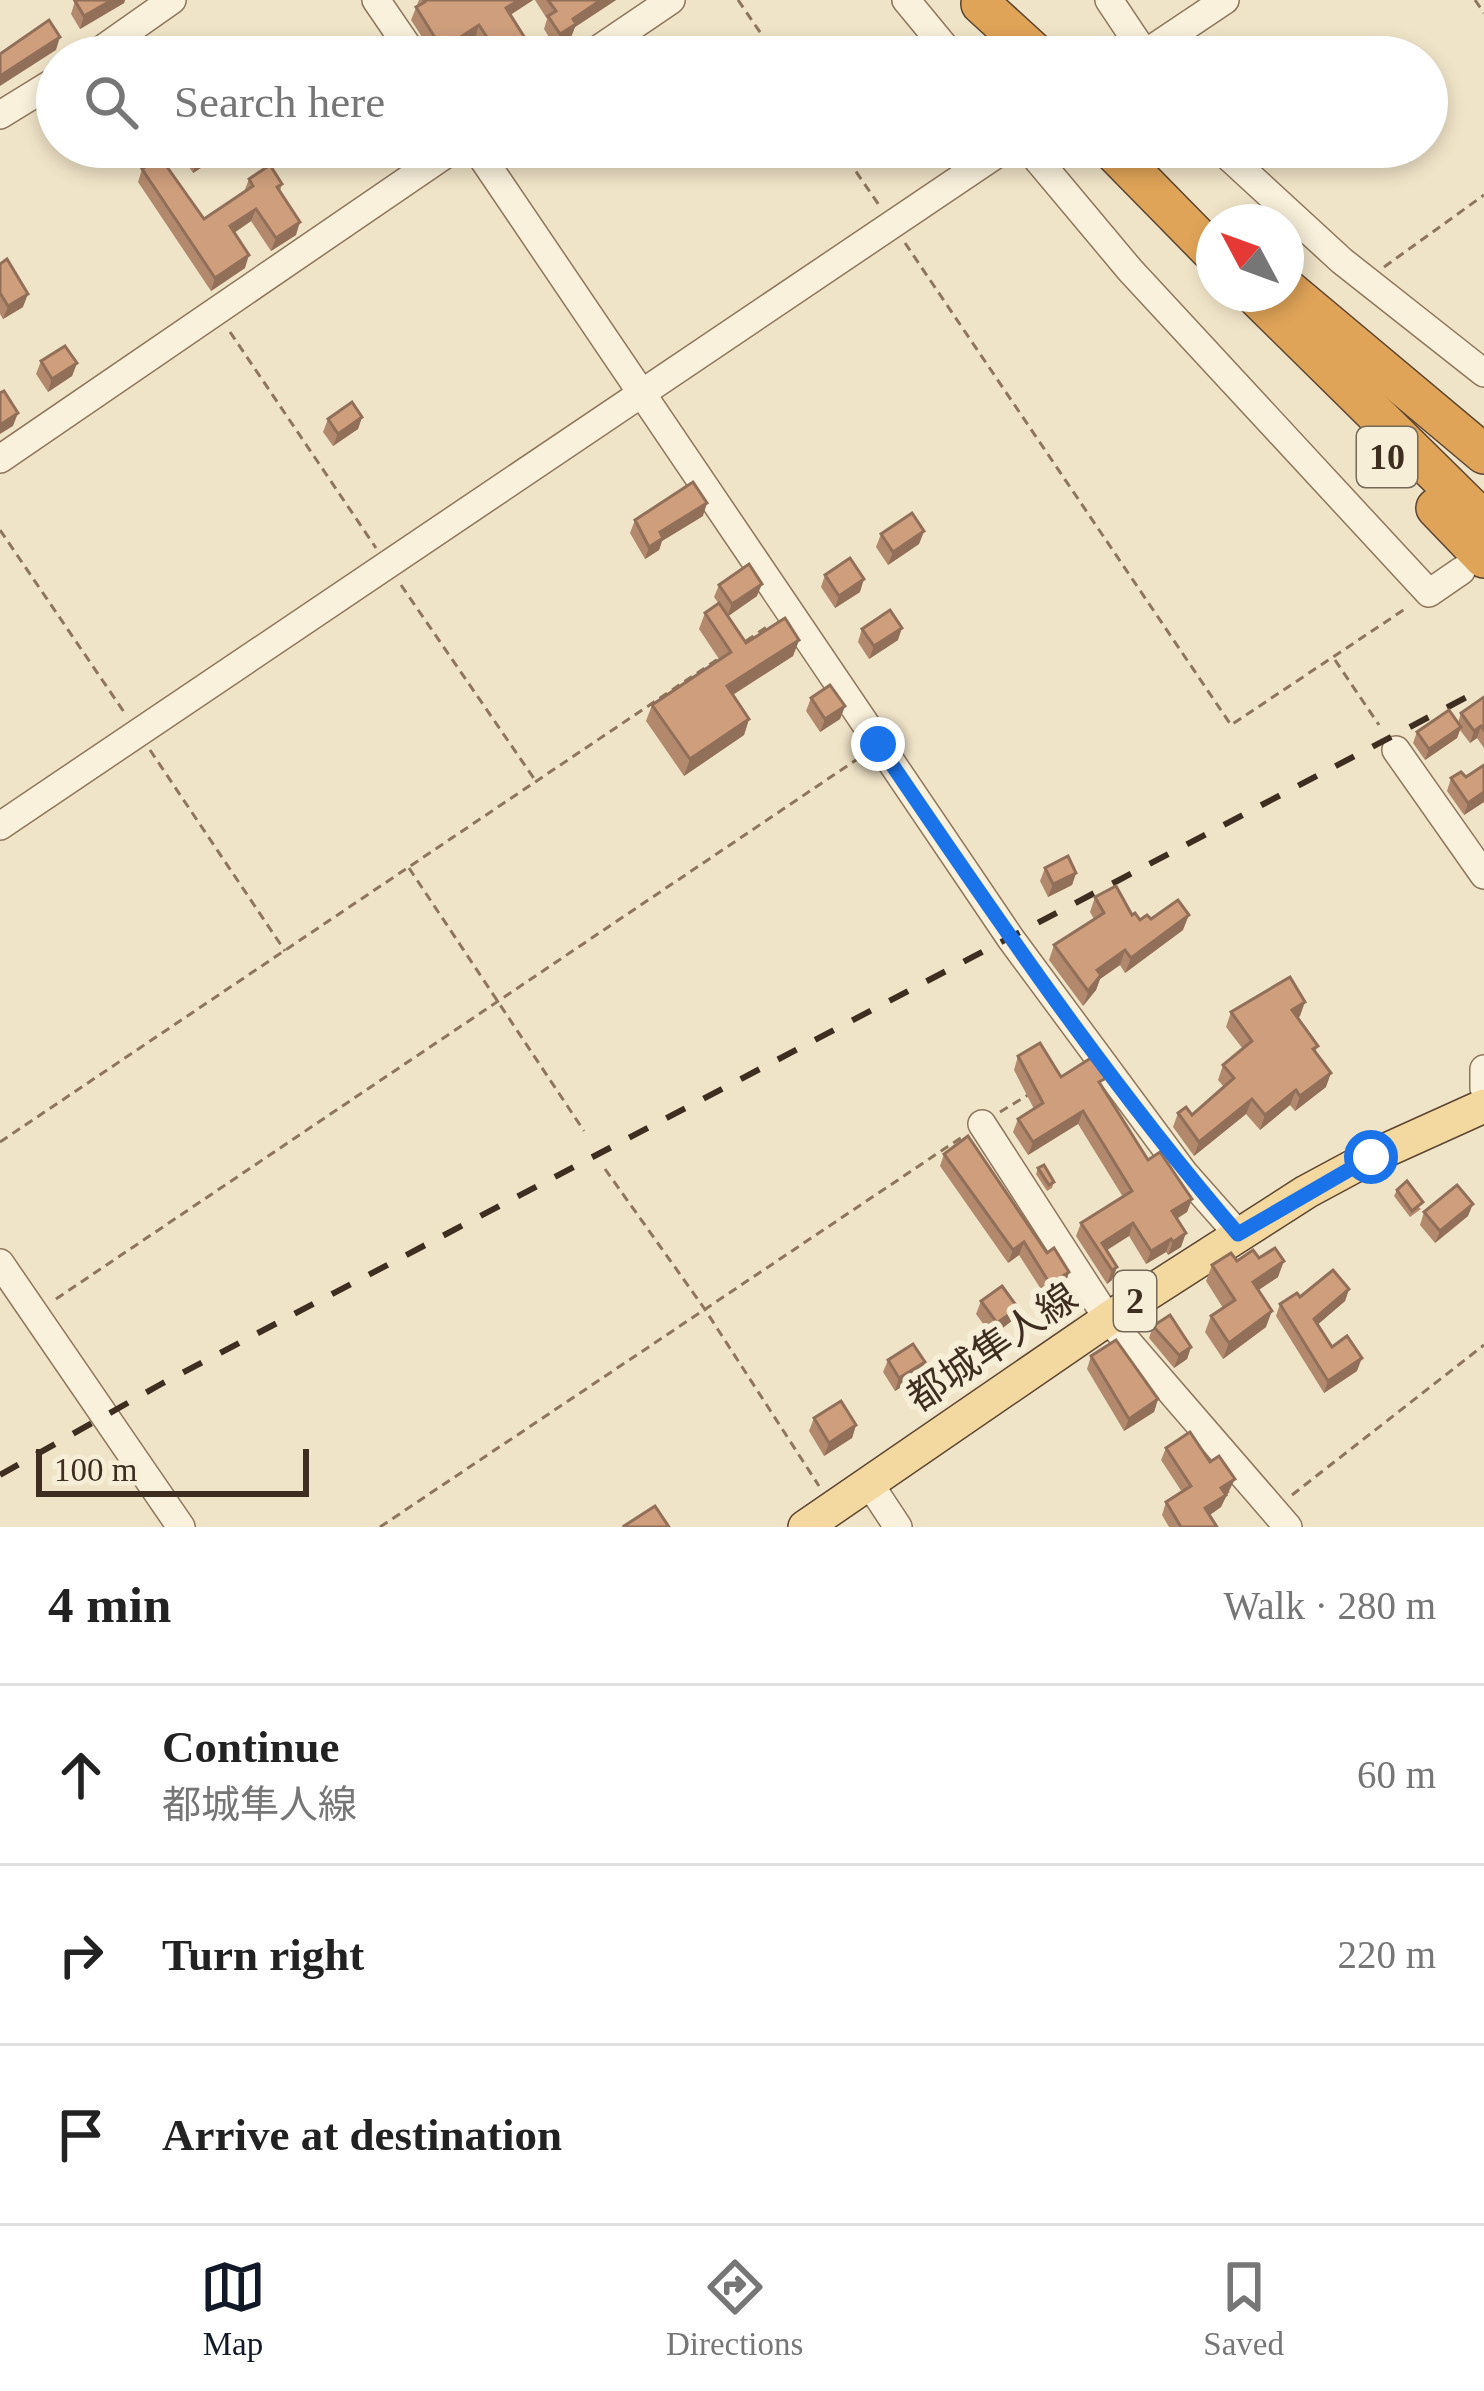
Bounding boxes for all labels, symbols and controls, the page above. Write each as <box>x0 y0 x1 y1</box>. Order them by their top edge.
search box <box>36 36 1448 168</box>
icon: search <box>78 69 144 135</box>
text: Search here <box>174 77 385 127</box>
north arrow <box>1196 204 1304 312</box>
road number: 10 <box>1357 427 1417 487</box>
route end <box>851 717 905 771</box>
route start <box>1344 1130 1398 1184</box>
road number: 2 <box>1114 1271 1156 1331</box>
street label: 都城隼人線 <box>899 1275 1085 1419</box>
scale bar <box>36 1443 309 1496</box>
text: 100 m <box>54 1452 137 1488</box>
text: 4 min <box>48 1577 171 1633</box>
text: Walk · 280 m <box>1224 1584 1436 1627</box>
text: Continue <box>162 1722 340 1772</box>
icon: ahead <box>48 1742 114 1808</box>
text: 60 m <box>1357 1753 1436 1796</box>
text: 都城隼人線 <box>162 1783 357 1826</box>
icon: right <box>48 1922 114 1988</box>
text: Turn right <box>162 1930 364 1980</box>
text: 220 m <box>1337 1933 1436 1976</box>
icon: arrive <box>48 2102 114 2168</box>
text: Arrive at destination <box>162 2110 562 2160</box>
tab: Map <box>200 2254 266 2363</box>
tab: Directions <box>666 2254 803 2363</box>
tab: Saved <box>1203 2254 1284 2363</box>

